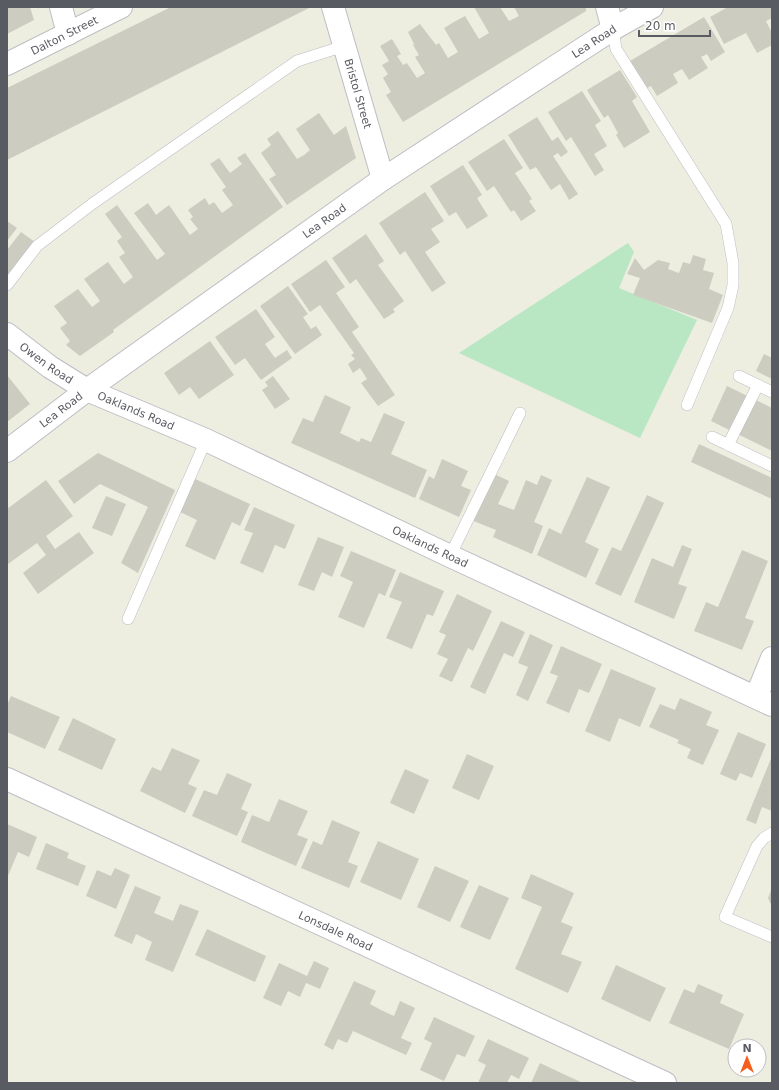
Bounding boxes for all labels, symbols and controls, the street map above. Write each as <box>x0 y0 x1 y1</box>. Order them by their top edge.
scale bar <box>639 12 710 38</box>
street label: Dalton Street <box>29 13 101 58</box>
text: 20 m <box>645 19 676 33</box>
street label: Lea Road <box>570 23 619 61</box>
street label: Bristol Street <box>341 57 374 131</box>
street label: Lea Road <box>300 201 349 241</box>
street label: Owen Road <box>17 340 75 387</box>
street label: Oaklands Road <box>95 389 176 433</box>
street label: Lea Road <box>37 390 85 431</box>
street label: Oaklands Road <box>390 523 470 570</box>
street label: Lonsdale Road <box>296 909 374 954</box>
north arrow <box>727 1038 767 1078</box>
text: N <box>742 1042 752 1055</box>

